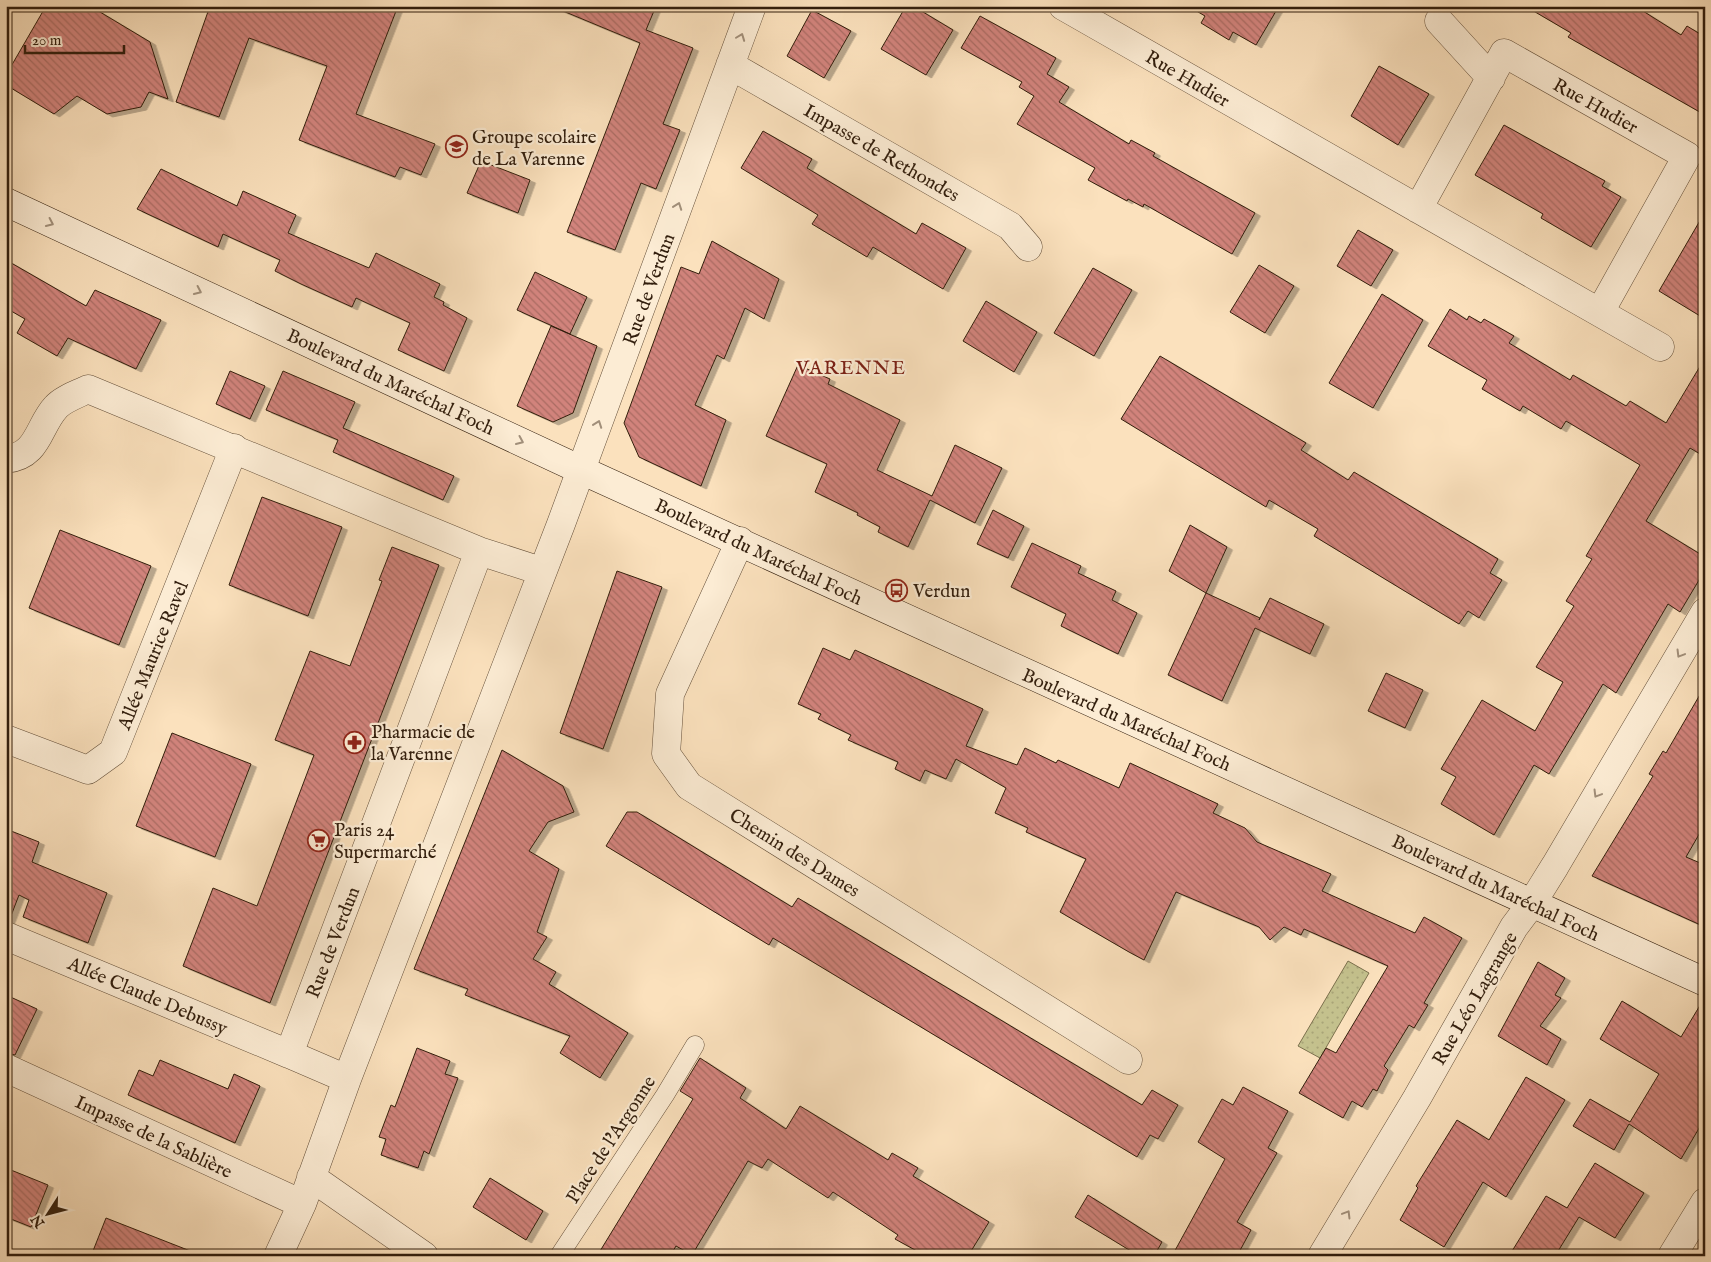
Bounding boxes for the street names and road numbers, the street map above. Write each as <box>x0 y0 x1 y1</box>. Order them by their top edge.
street label: Rue Hudier <box>1140 46 1234 114</box>
street label: Rue Hudier <box>1548 74 1642 140</box>
street label: Impasse de Rethondes <box>799 99 963 208</box>
street label: Rue de Verdun <box>619 230 681 349</box>
street label: Boulevard du Maréchal Foch <box>282 324 498 442</box>
street label: Boulevard du Maréchal Foch <box>650 494 866 612</box>
street label: Allée Maurice Ravel <box>113 577 195 735</box>
street label: Boulevard du Maréchal Foch <box>1018 664 1234 778</box>
street label: Chemin des Dames <box>724 804 864 903</box>
street label: Boulevard du Maréchal Foch <box>1387 830 1603 948</box>
street label: Rue de Verdun <box>302 884 366 1002</box>
street label: Rue Léo Lagrange <box>1428 928 1524 1070</box>
street label: Allée Claude Debussy <box>63 952 231 1042</box>
street label: Place de l’Argonne <box>561 1071 662 1208</box>
street label: Impasse de la Sablière <box>71 1091 236 1185</box>

